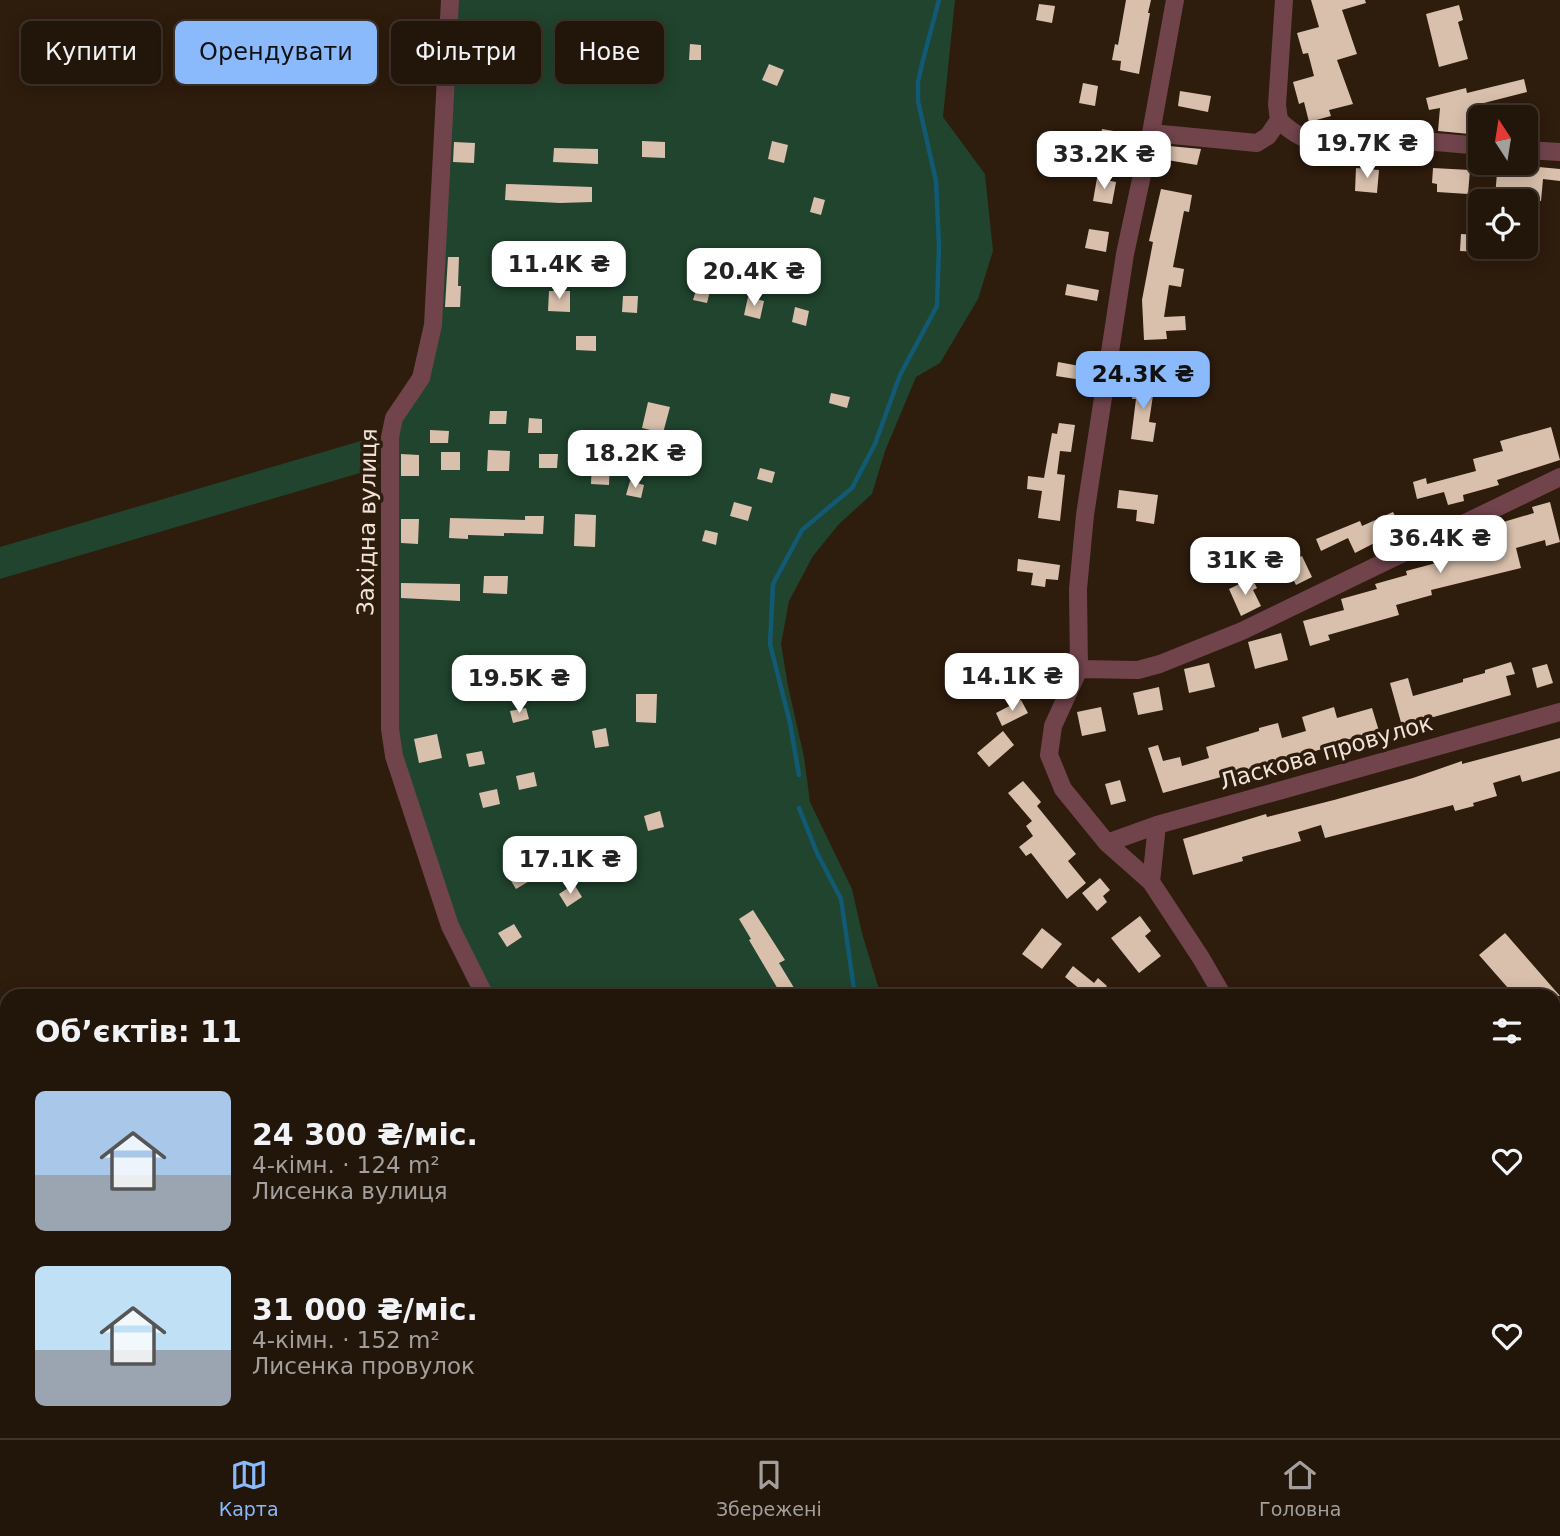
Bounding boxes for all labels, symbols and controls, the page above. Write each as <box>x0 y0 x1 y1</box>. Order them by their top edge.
chip: Купити <box>21 21 161 84</box>
chip: Орендувати <box>175 21 377 84</box>
chip: Фільтри <box>391 21 541 84</box>
chip: Нове <box>555 21 664 84</box>
north arrow <box>1468 105 1538 175</box>
map controls <box>1468 105 1538 259</box>
pin: 19.7K ₴ <box>1302 120 1432 180</box>
text: 19.7K ₴ <box>1316 130 1418 156</box>
pin: 33.2K ₴ <box>1039 132 1169 191</box>
text: 33.2K ₴ <box>1053 141 1155 167</box>
button: locate <box>1468 189 1538 259</box>
pin: 11.4K ₴ <box>494 242 624 301</box>
pin: 20.4K ₴ <box>689 248 819 308</box>
text: 11.4K ₴ <box>508 251 610 277</box>
text: 20.4K ₴ <box>703 258 805 284</box>
pin: 24.3K ₴ <box>1078 352 1208 411</box>
text: 24.3K ₴ <box>1092 361 1194 387</box>
street label: Західна вулиця <box>352 428 382 616</box>
pin: 18.2K ₴ <box>570 430 700 490</box>
text: 18.2K ₴ <box>584 440 686 466</box>
pin: 36.4K ₴ <box>1375 516 1505 575</box>
text: 36.4K ₴ <box>1389 525 1491 551</box>
pin: 31K ₴ <box>1196 538 1294 597</box>
text: 31K ₴ <box>1206 547 1284 573</box>
pin: 14.1K ₴ <box>947 654 1077 713</box>
pin: 19.5K ₴ <box>454 656 584 715</box>
text: 14.1K ₴ <box>961 663 1063 689</box>
text: 19.5K ₴ <box>468 665 570 691</box>
street label: Ласкова провулок <box>1216 709 1436 795</box>
pin: 17.1K ₴ <box>505 836 635 896</box>
text: 17.1K ₴ <box>519 846 621 872</box>
icon: filters <box>1488 1012 1526 1050</box>
text: Об’єктів: 11 <box>35 1014 242 1049</box>
text: 24 300 ₴/міс. <box>252 1117 478 1152</box>
icon: home <box>91 1119 175 1203</box>
icon: heart <box>1488 1142 1526 1180</box>
text: 4-кімн. · 124 m² <box>252 1152 440 1178</box>
text: Лисенка вулиця <box>252 1178 448 1204</box>
text: 31 000 ₴/міс. <box>252 1292 478 1327</box>
icon: home <box>91 1294 175 1378</box>
icon: heart <box>1488 1317 1526 1355</box>
text: 4-кімн. · 152 m² <box>252 1327 440 1353</box>
text: Лисенка провулок <box>252 1353 475 1379</box>
tab: Карта <box>219 1456 279 1520</box>
tab: Збережені <box>716 1456 822 1520</box>
tab: Головна <box>1259 1456 1341 1520</box>

